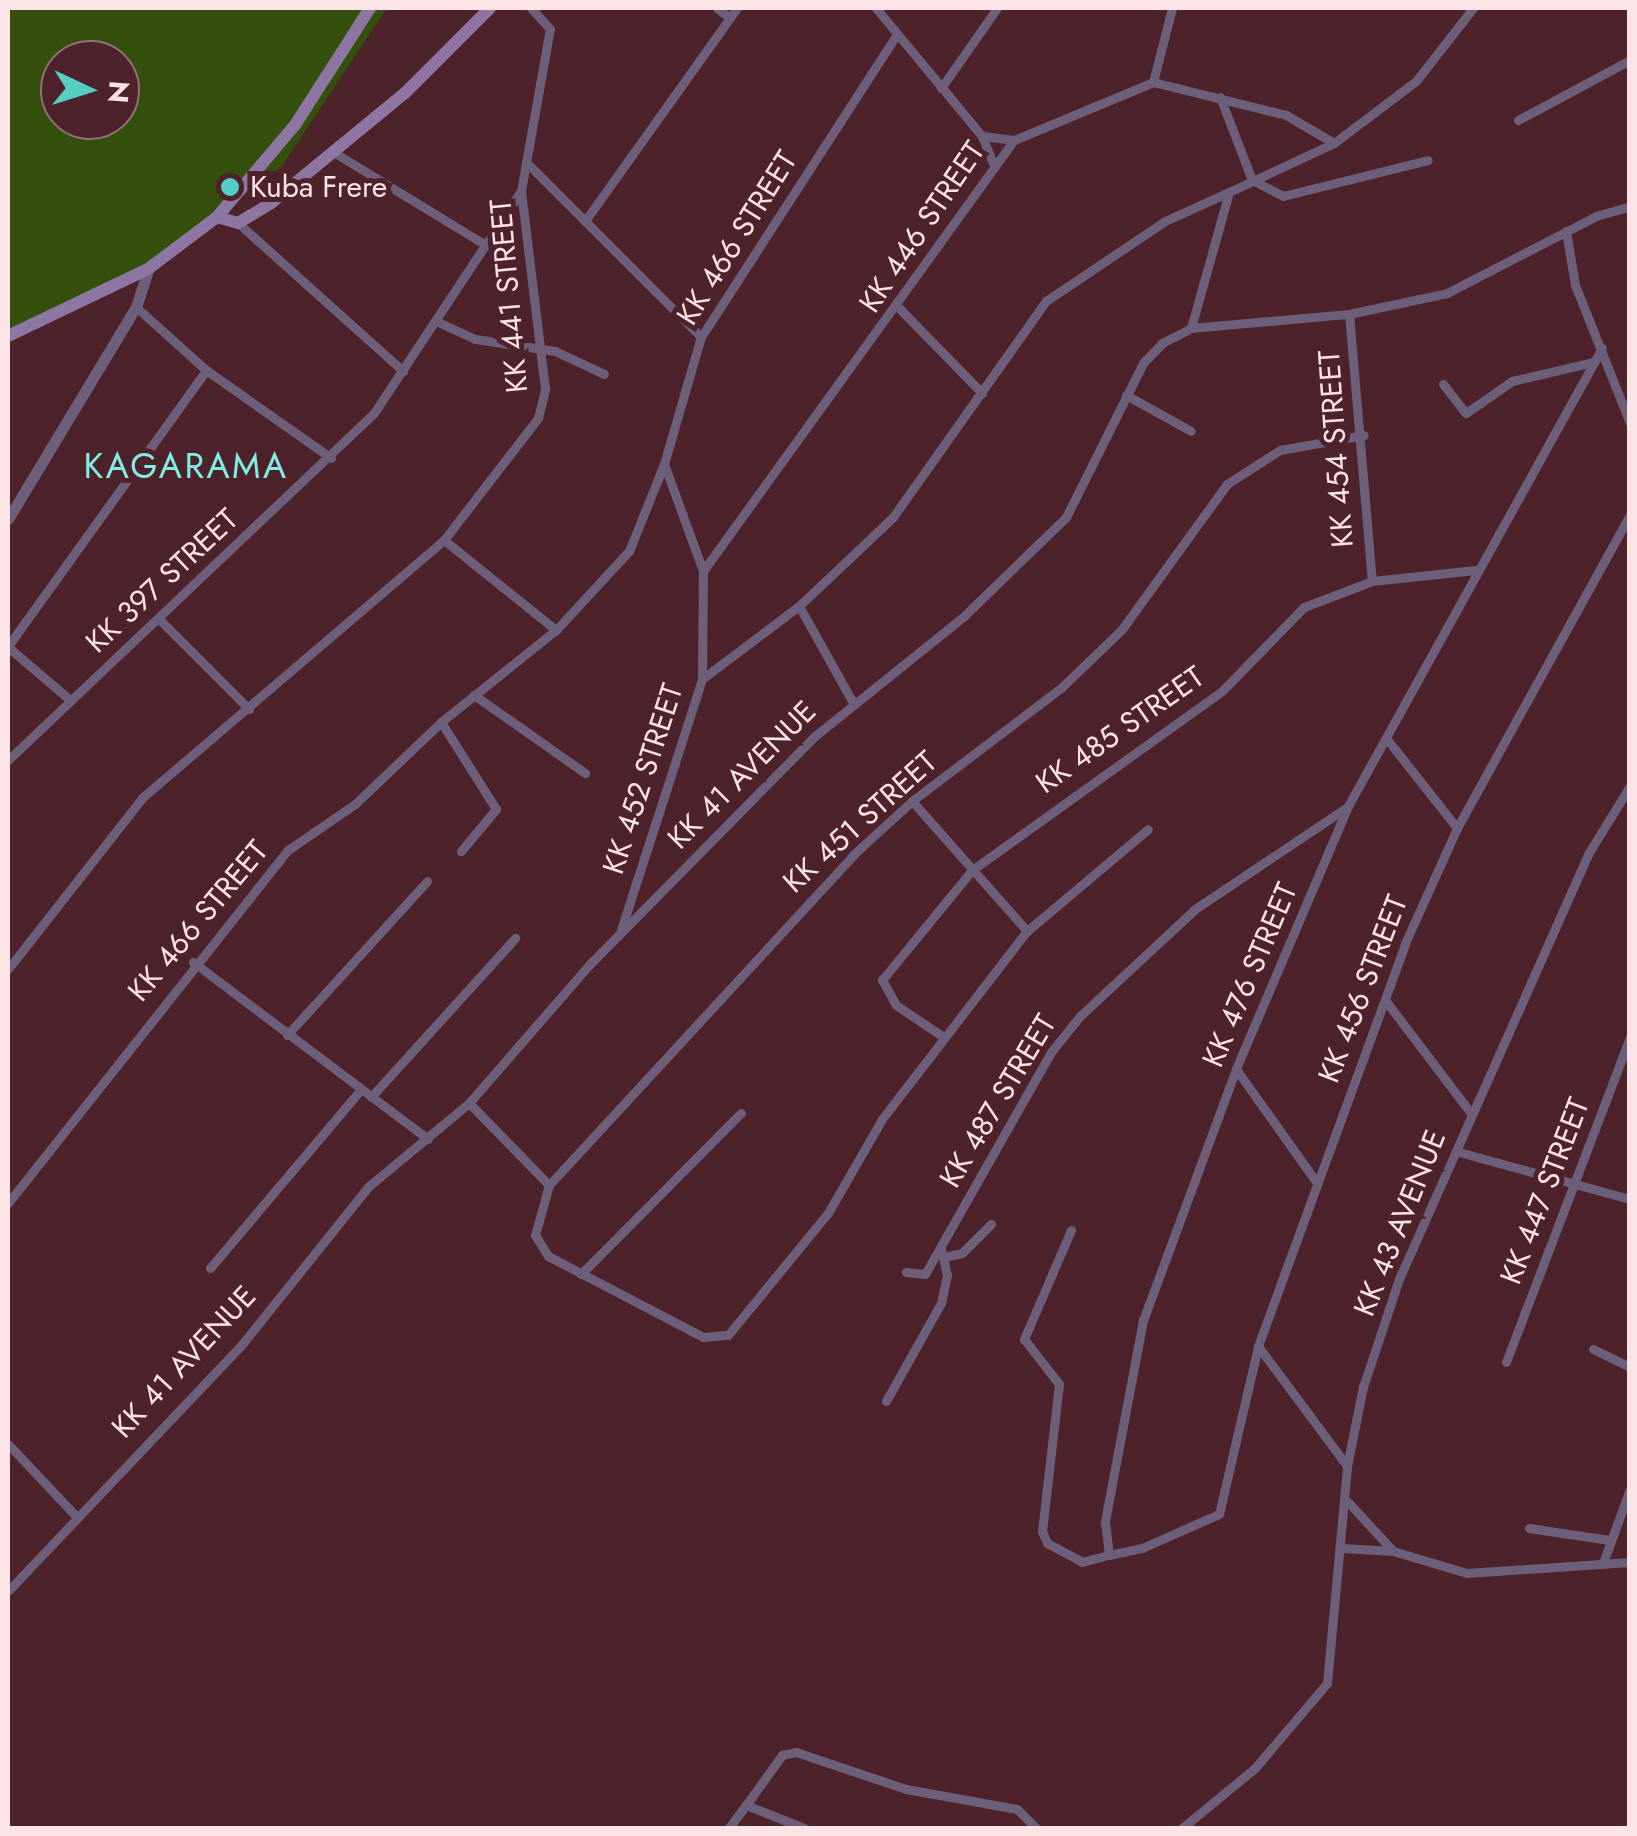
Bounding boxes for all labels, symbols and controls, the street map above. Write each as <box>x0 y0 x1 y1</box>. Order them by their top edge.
north arrow <box>40 40 140 140</box>
text: N <box>97 79 140 105</box>
street label: KK 446 STREET <box>852 135 992 319</box>
street label: KK 466 STREET <box>669 144 805 332</box>
place label: Kuba Frere <box>250 169 387 205</box>
marker: Kuba Frere <box>219 176 241 198</box>
street label: KK 441 STREET <box>483 198 535 394</box>
street label: KK 454 STREET <box>1311 349 1361 549</box>
district label: KAGARAMA <box>83 445 289 487</box>
street label: KK 397 STREET <box>79 501 245 661</box>
street label: KK 485 STREET <box>1029 659 1211 801</box>
street label: KK 452 STREET <box>595 680 691 878</box>
street label: KK 41 AVENUE <box>660 693 824 857</box>
street label: KK 451 STREET <box>776 744 944 900</box>
street label: KK 466 STREET <box>121 834 275 1008</box>
street label: KK 476 STREET <box>1195 877 1305 1073</box>
street label: KK 456 STREET <box>1311 890 1415 1088</box>
street label: KK 487 STREET <box>932 1008 1064 1194</box>
street label: KK 447 STREET <box>1493 1093 1597 1289</box>
street label: KK 43 AVENUE <box>1346 1125 1454 1321</box>
street label: KK 41 AVENUE <box>105 1279 263 1445</box>

